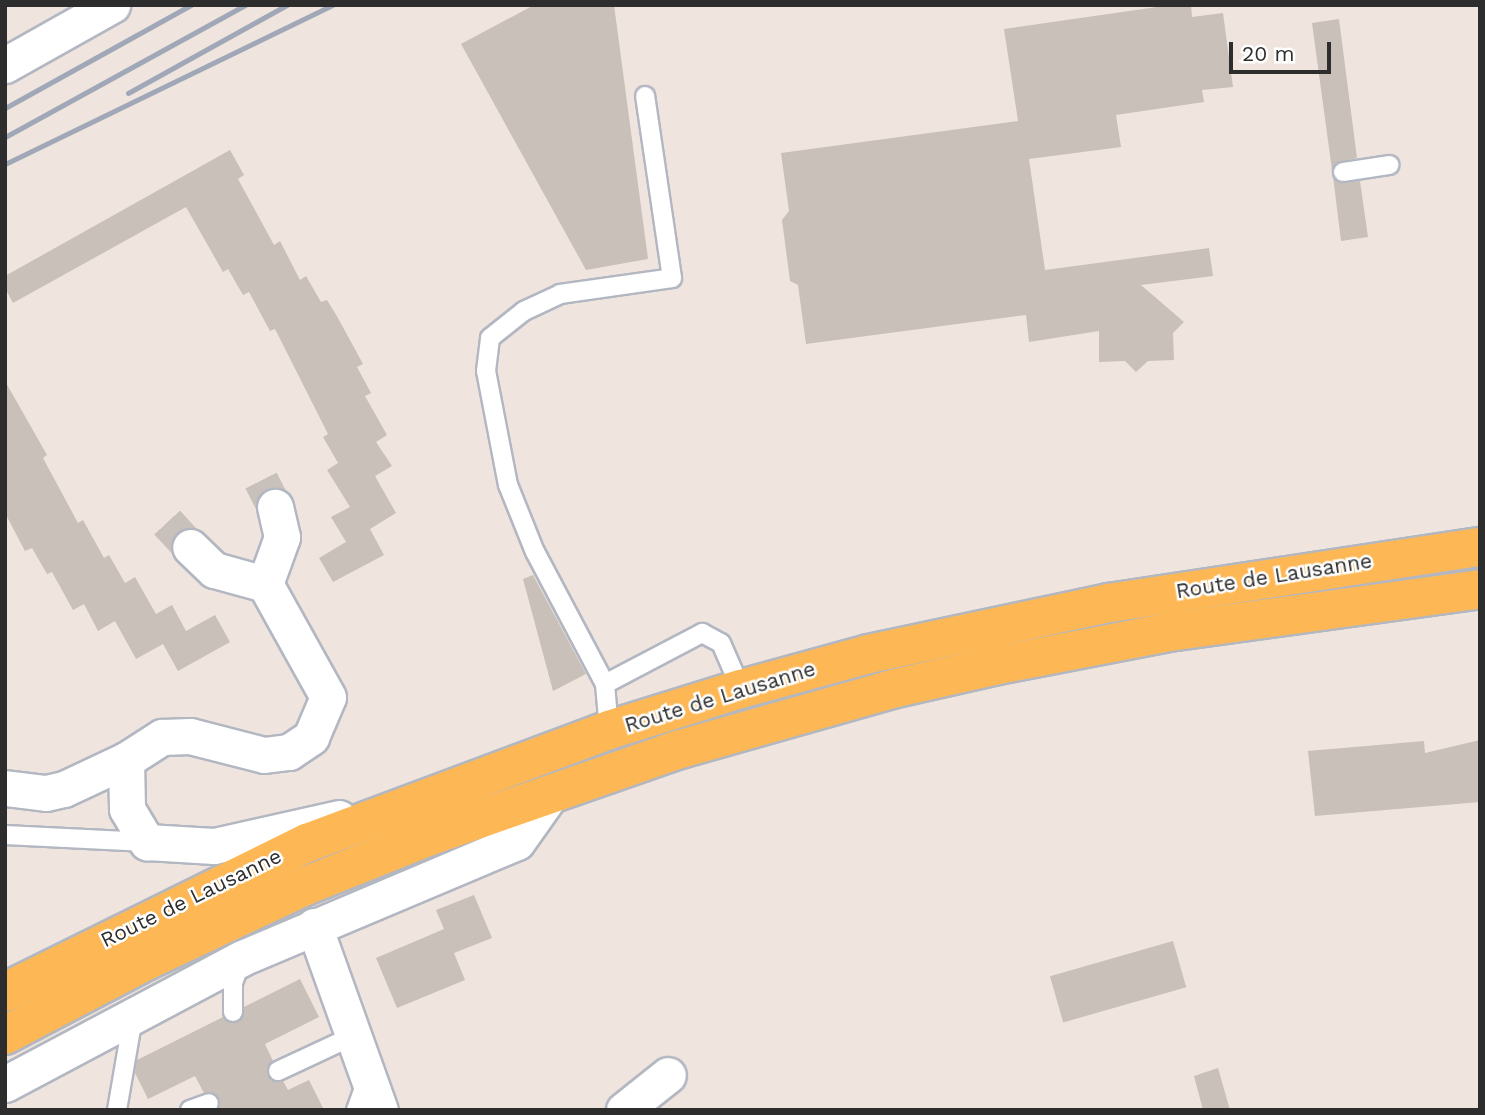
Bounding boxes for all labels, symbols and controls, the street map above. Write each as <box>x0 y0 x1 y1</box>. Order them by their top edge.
scale bar <box>1233 28 1334 72</box>
text: 20 m <box>1242 41 1294 66</box>
street label: Route de Lausanne <box>1174 548 1374 604</box>
street label: Route de Lausanne <box>622 656 818 738</box>
street label: Route de Lausanne <box>96 843 286 953</box>

